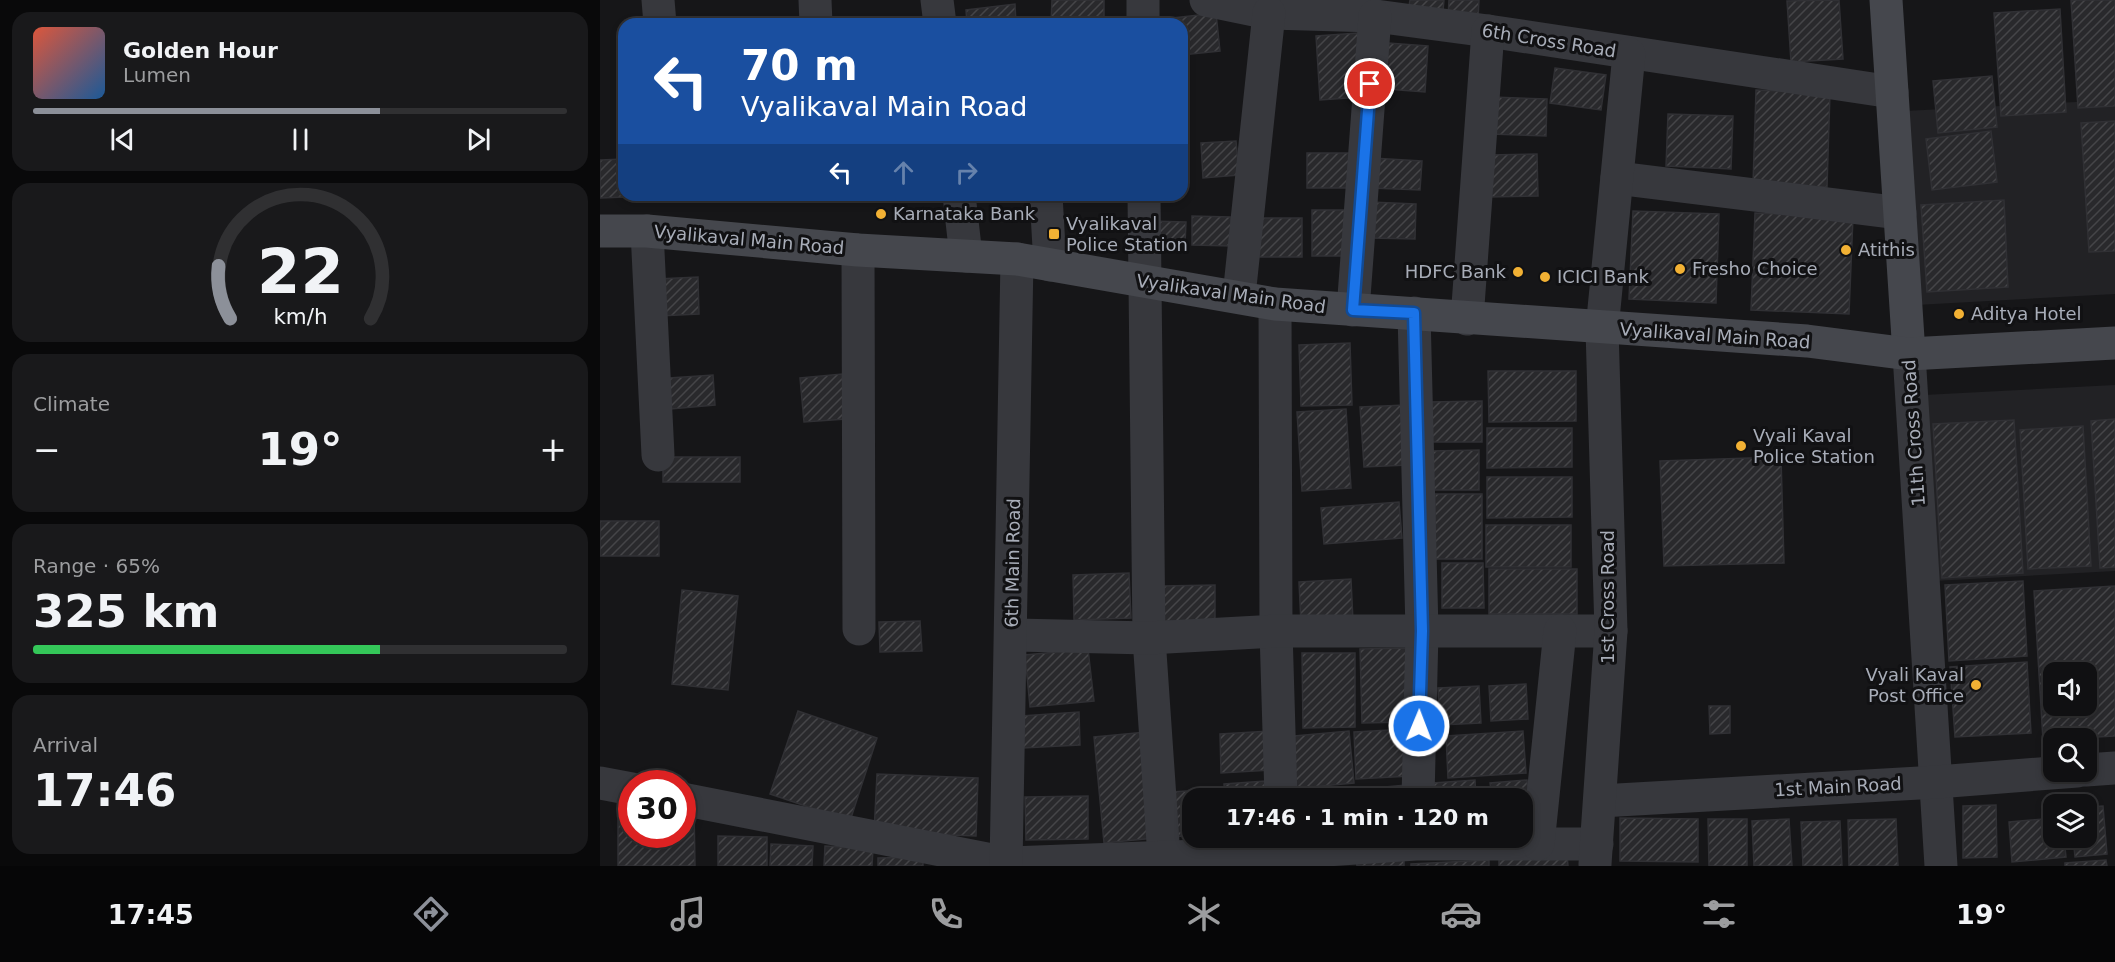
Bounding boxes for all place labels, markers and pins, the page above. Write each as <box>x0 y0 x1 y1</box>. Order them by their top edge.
pin <box>1344 58 1395 109</box>
place label: Karnataka Bank <box>893 203 1036 224</box>
marker: Karnataka Bank <box>874 207 888 221</box>
place label: Vyalikaval Police Station <box>1066 213 1188 255</box>
marker: Vyalikaval Police Station <box>1047 227 1061 241</box>
place label: Atithis <box>1858 239 1915 260</box>
marker: Atithis <box>1839 243 1853 257</box>
place label: Fresho Choice <box>1692 258 1818 279</box>
place label: HDFC Bank <box>1405 261 1507 282</box>
marker: Fresho Choice <box>1673 262 1687 276</box>
marker: HDFC Bank <box>1511 265 1525 279</box>
place label: ICICI Bank <box>1557 266 1650 287</box>
marker: ICICI Bank <box>1538 270 1552 284</box>
place label: Aditya Hotel <box>1971 303 2082 324</box>
marker: Aditya Hotel <box>1952 307 1966 321</box>
place label: Vyali Kaval Police Station <box>1753 425 1875 467</box>
marker: Vyali Kaval Police Station <box>1734 439 1748 453</box>
place label: Vyali Kaval Post Office <box>1866 664 1964 706</box>
marker: Vyali Kaval Post Office <box>1969 678 1983 692</box>

